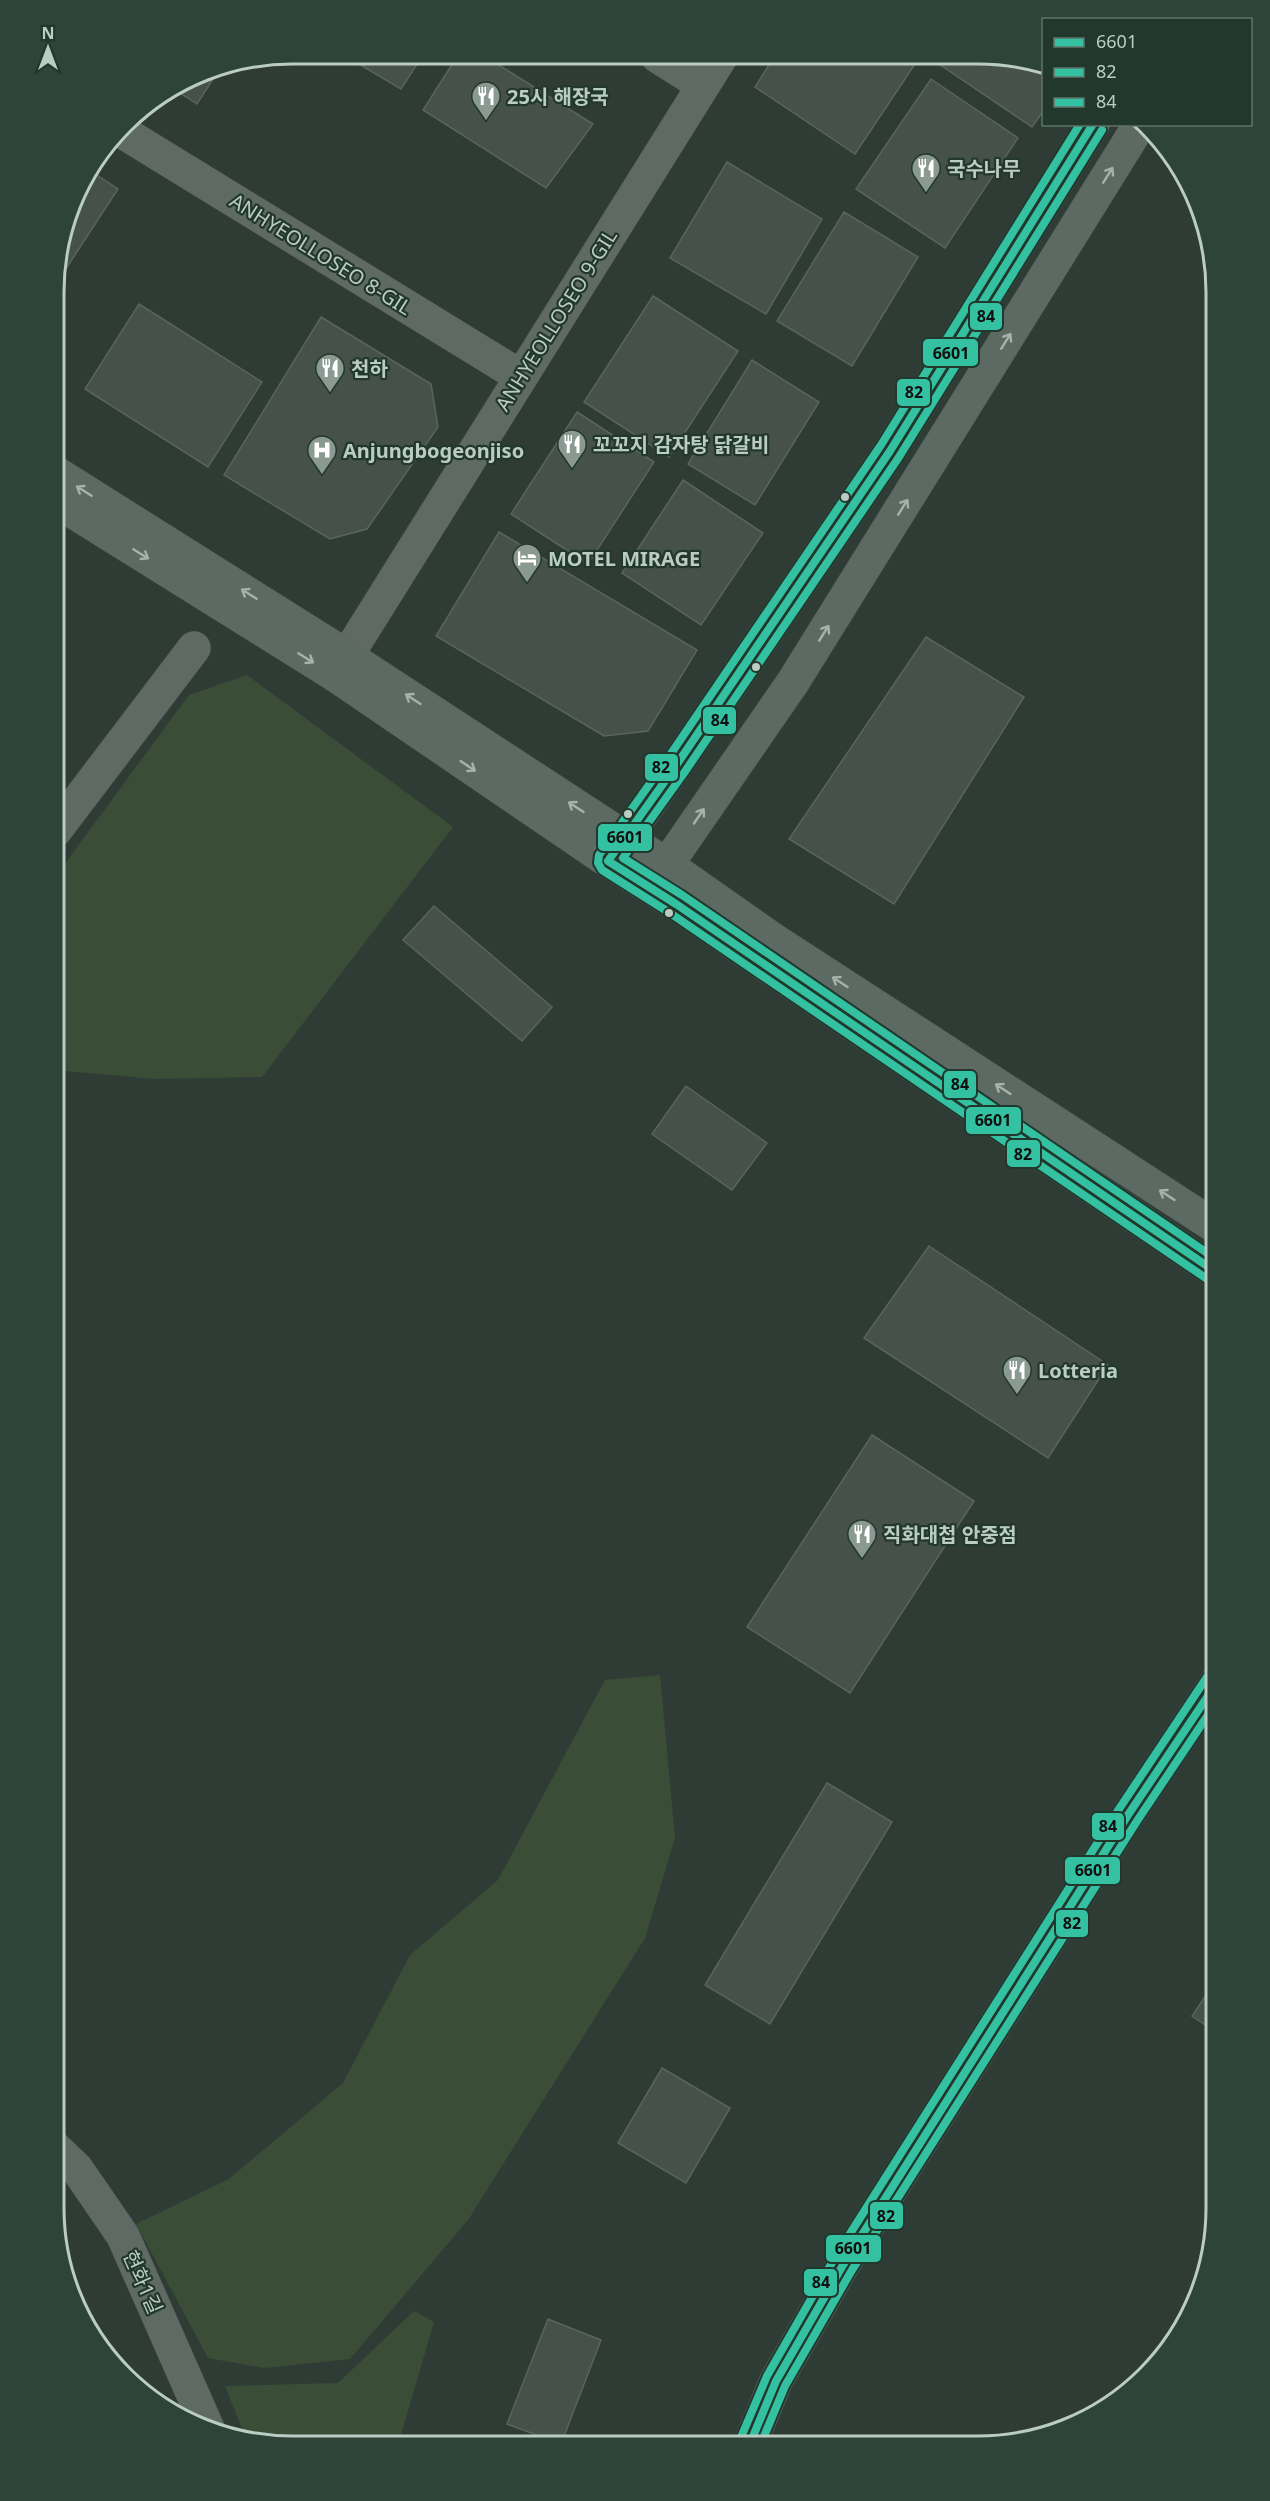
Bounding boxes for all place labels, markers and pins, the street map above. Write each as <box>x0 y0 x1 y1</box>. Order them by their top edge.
restaurant icon: 25시 해장국 <box>470 80 502 122</box>
place label: 25시 해장국 <box>507 83 609 110</box>
restaurant icon: 국수나무 <box>910 152 942 194</box>
place label: 국수나무 <box>947 155 1021 182</box>
restaurant icon: 천하 <box>314 352 346 394</box>
place label: 천하 <box>351 355 388 382</box>
restaurant icon: 꼬꼬지 감자탕 닭갈비 <box>556 428 588 470</box>
place label: 꼬꼬지 감자탕 닭갈비 <box>593 431 769 458</box>
hospital icon: Anjungbogeonjiso <box>306 434 338 476</box>
place label: Anjungbogeonjiso <box>343 437 524 464</box>
unlabelled marker <box>839 491 851 503</box>
hotel icon: MOTEL MIRAGE <box>511 542 543 584</box>
place label: MOTEL MIRAGE <box>548 545 700 572</box>
unlabelled marker <box>750 661 762 673</box>
unlabelled marker <box>622 808 634 820</box>
unlabelled marker <box>663 907 675 919</box>
restaurant icon: Lotteria <box>1001 1354 1033 1396</box>
place label: Lotteria <box>1038 1357 1118 1384</box>
restaurant icon: 직화대첩 안중점 <box>846 1518 878 1560</box>
place label: 직화대첩 안중점 <box>883 1521 1017 1548</box>

